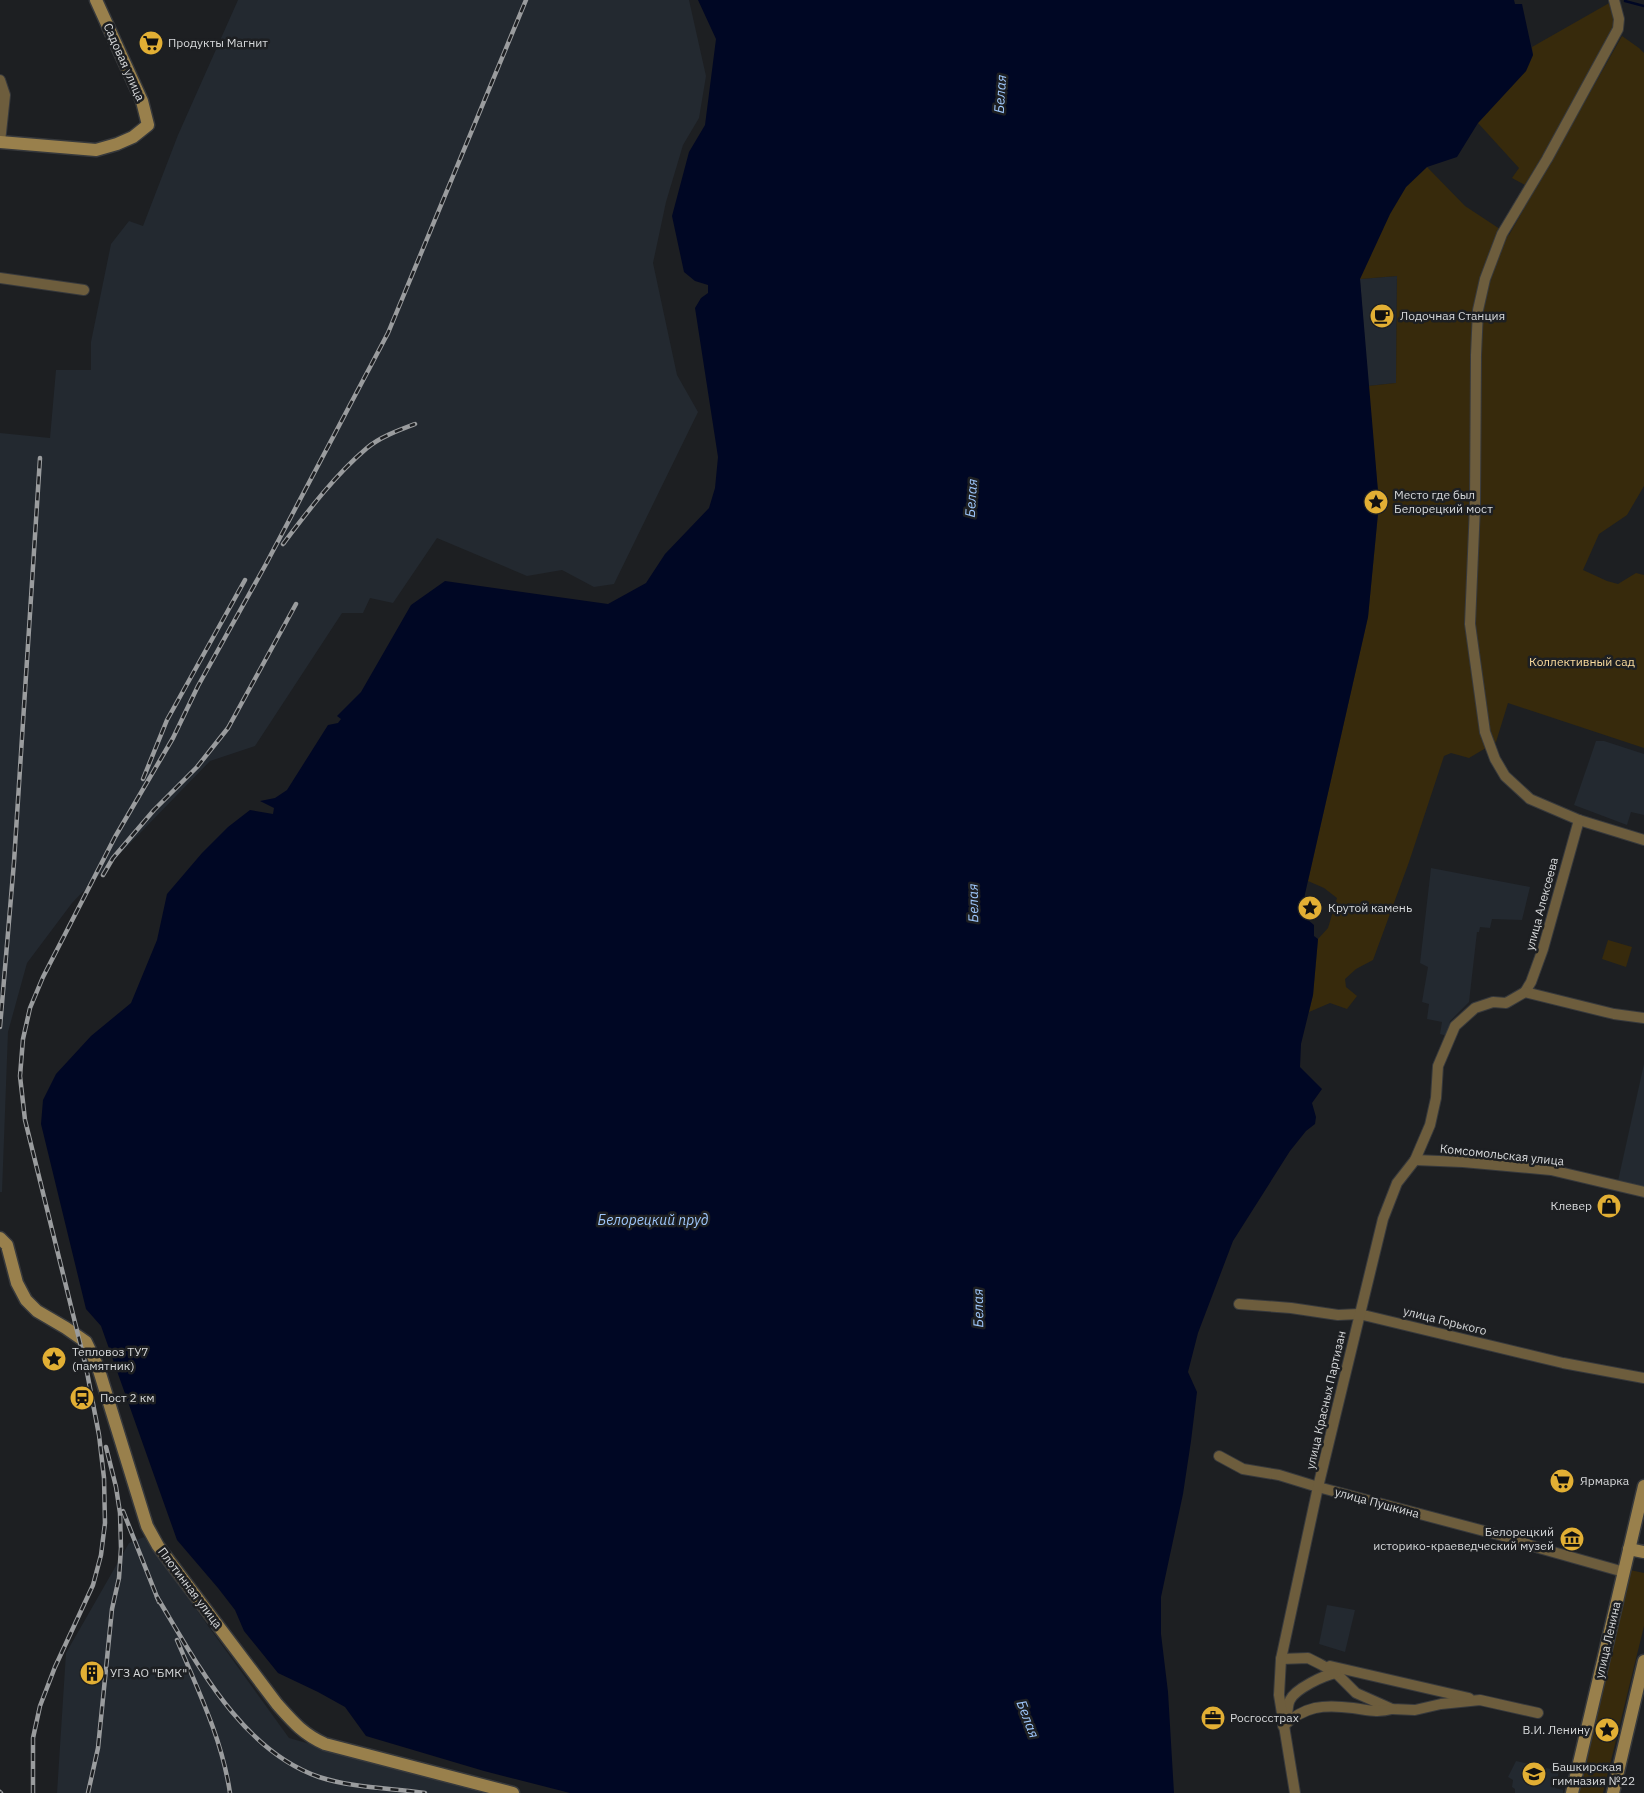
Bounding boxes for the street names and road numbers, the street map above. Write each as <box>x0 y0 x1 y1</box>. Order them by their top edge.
street label: Садовая улица <box>101 21 149 104</box>
street label: улица Алексеева <box>1522 855 1561 952</box>
street label: Комсомольская улица <box>1439 1141 1566 1169</box>
street label: улица Горького <box>1402 1303 1489 1338</box>
street label: улица Красных Партизан <box>1302 1329 1349 1471</box>
street label: улица Пушкина <box>1333 1484 1422 1521</box>
street label: Плотинная улица <box>155 1544 226 1632</box>
street label: улица Ленина <box>1591 1599 1624 1680</box>

